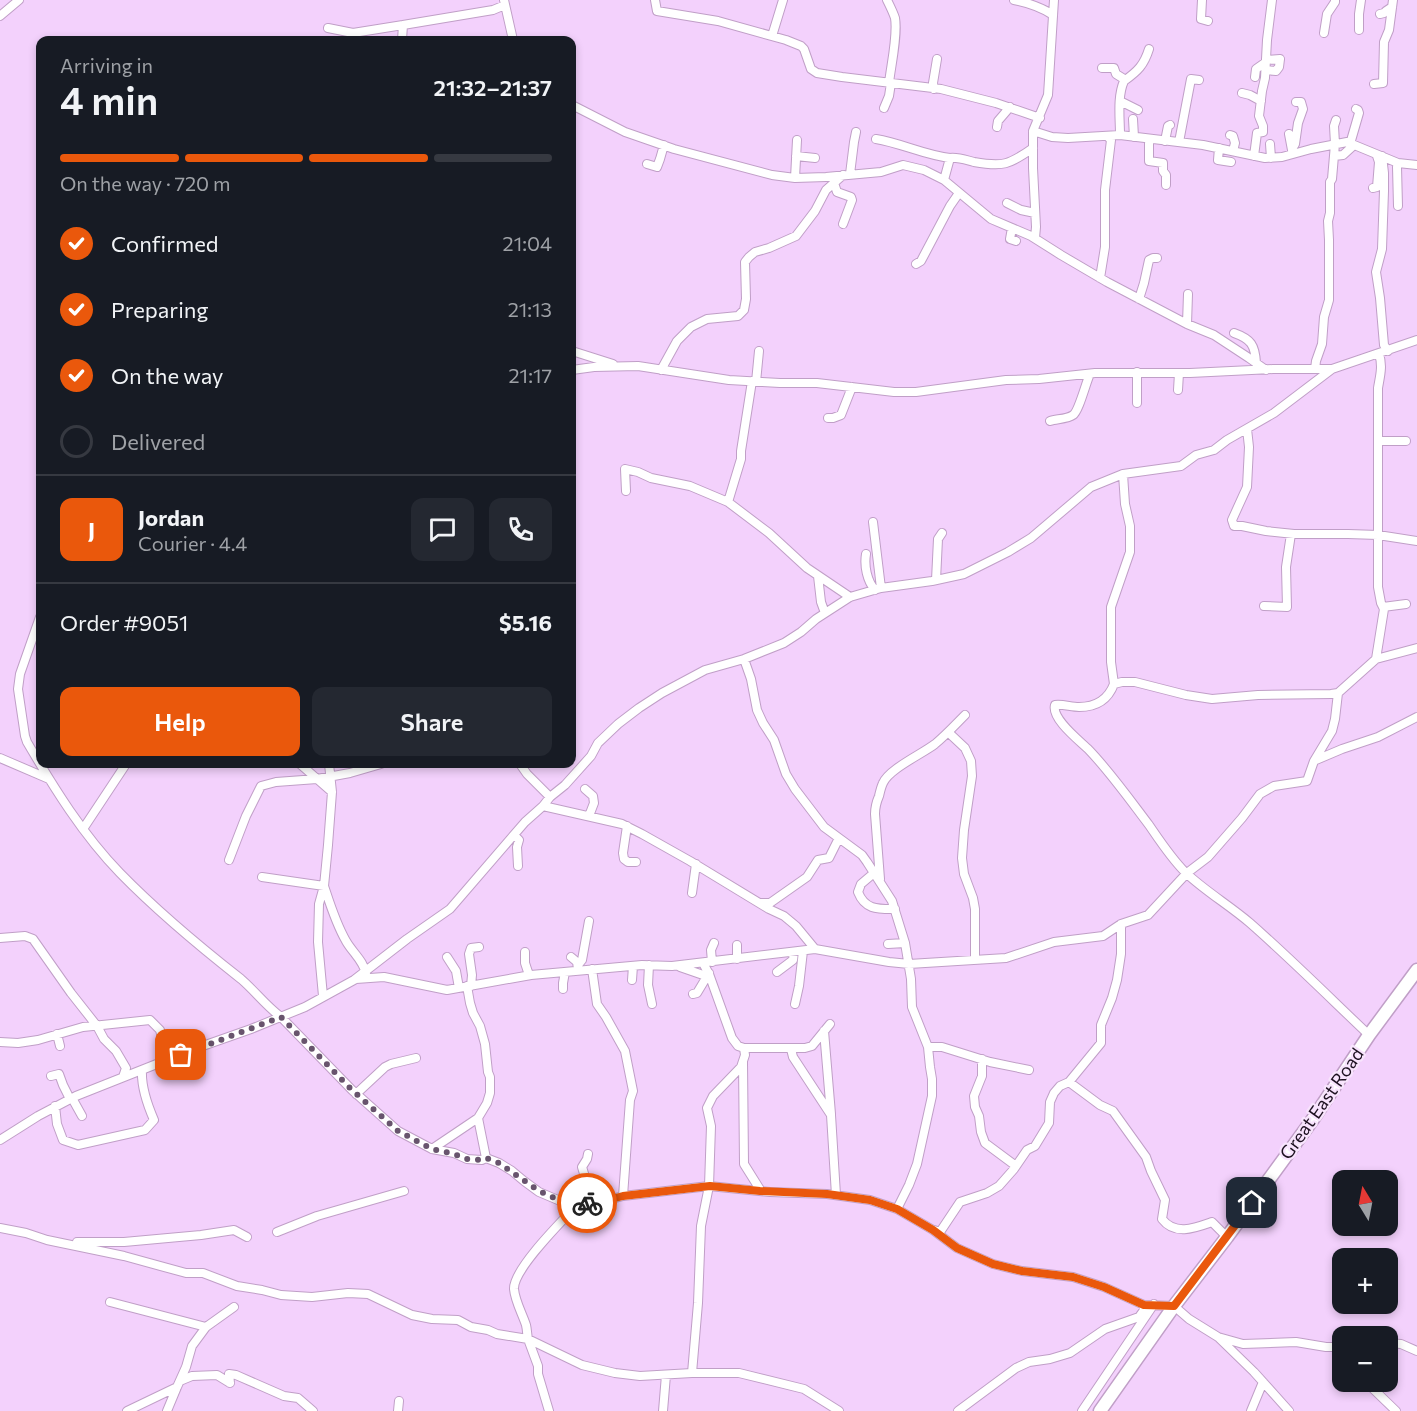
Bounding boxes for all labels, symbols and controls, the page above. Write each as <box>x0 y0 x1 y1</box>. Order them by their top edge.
text: Arriving in <box>60 53 153 77</box>
text: 21:32–21:37 <box>434 74 552 101</box>
text: 4 min <box>60 75 158 123</box>
text: On the way · 720 m <box>60 171 230 195</box>
icon: check <box>60 227 93 260</box>
text: Confirmed <box>111 230 218 257</box>
text: 21:04 <box>503 231 552 255</box>
icon: check <box>60 293 93 326</box>
text: Preparing <box>111 296 208 323</box>
text: 21:13 <box>508 297 552 321</box>
icon: check <box>60 359 93 392</box>
text: On the way <box>111 362 223 389</box>
text: 21:17 <box>509 363 552 387</box>
text: Delivered <box>111 428 205 455</box>
button: chat <box>411 498 474 561</box>
button: phone <box>489 498 552 561</box>
text: Jordan <box>138 504 204 531</box>
text: J <box>88 516 95 543</box>
text: Courier · 4.4 <box>138 531 247 555</box>
text: Order #9051 <box>60 609 188 636</box>
text: $5.16 <box>499 609 552 636</box>
button: Help <box>60 687 300 756</box>
button: Share <box>312 687 552 756</box>
pin <box>155 1029 206 1080</box>
icon: bag <box>164 1038 197 1071</box>
street label: Great East Road <box>1275 1043 1368 1163</box>
north arrow <box>1332 1170 1398 1236</box>
map controls <box>1332 1170 1398 1392</box>
courier <box>557 1173 617 1233</box>
pin <box>1226 1177 1277 1228</box>
icon: home <box>1235 1186 1268 1219</box>
icon: bike <box>571 1187 604 1220</box>
button: + <box>1332 1248 1398 1314</box>
button: − <box>1332 1326 1398 1392</box>

